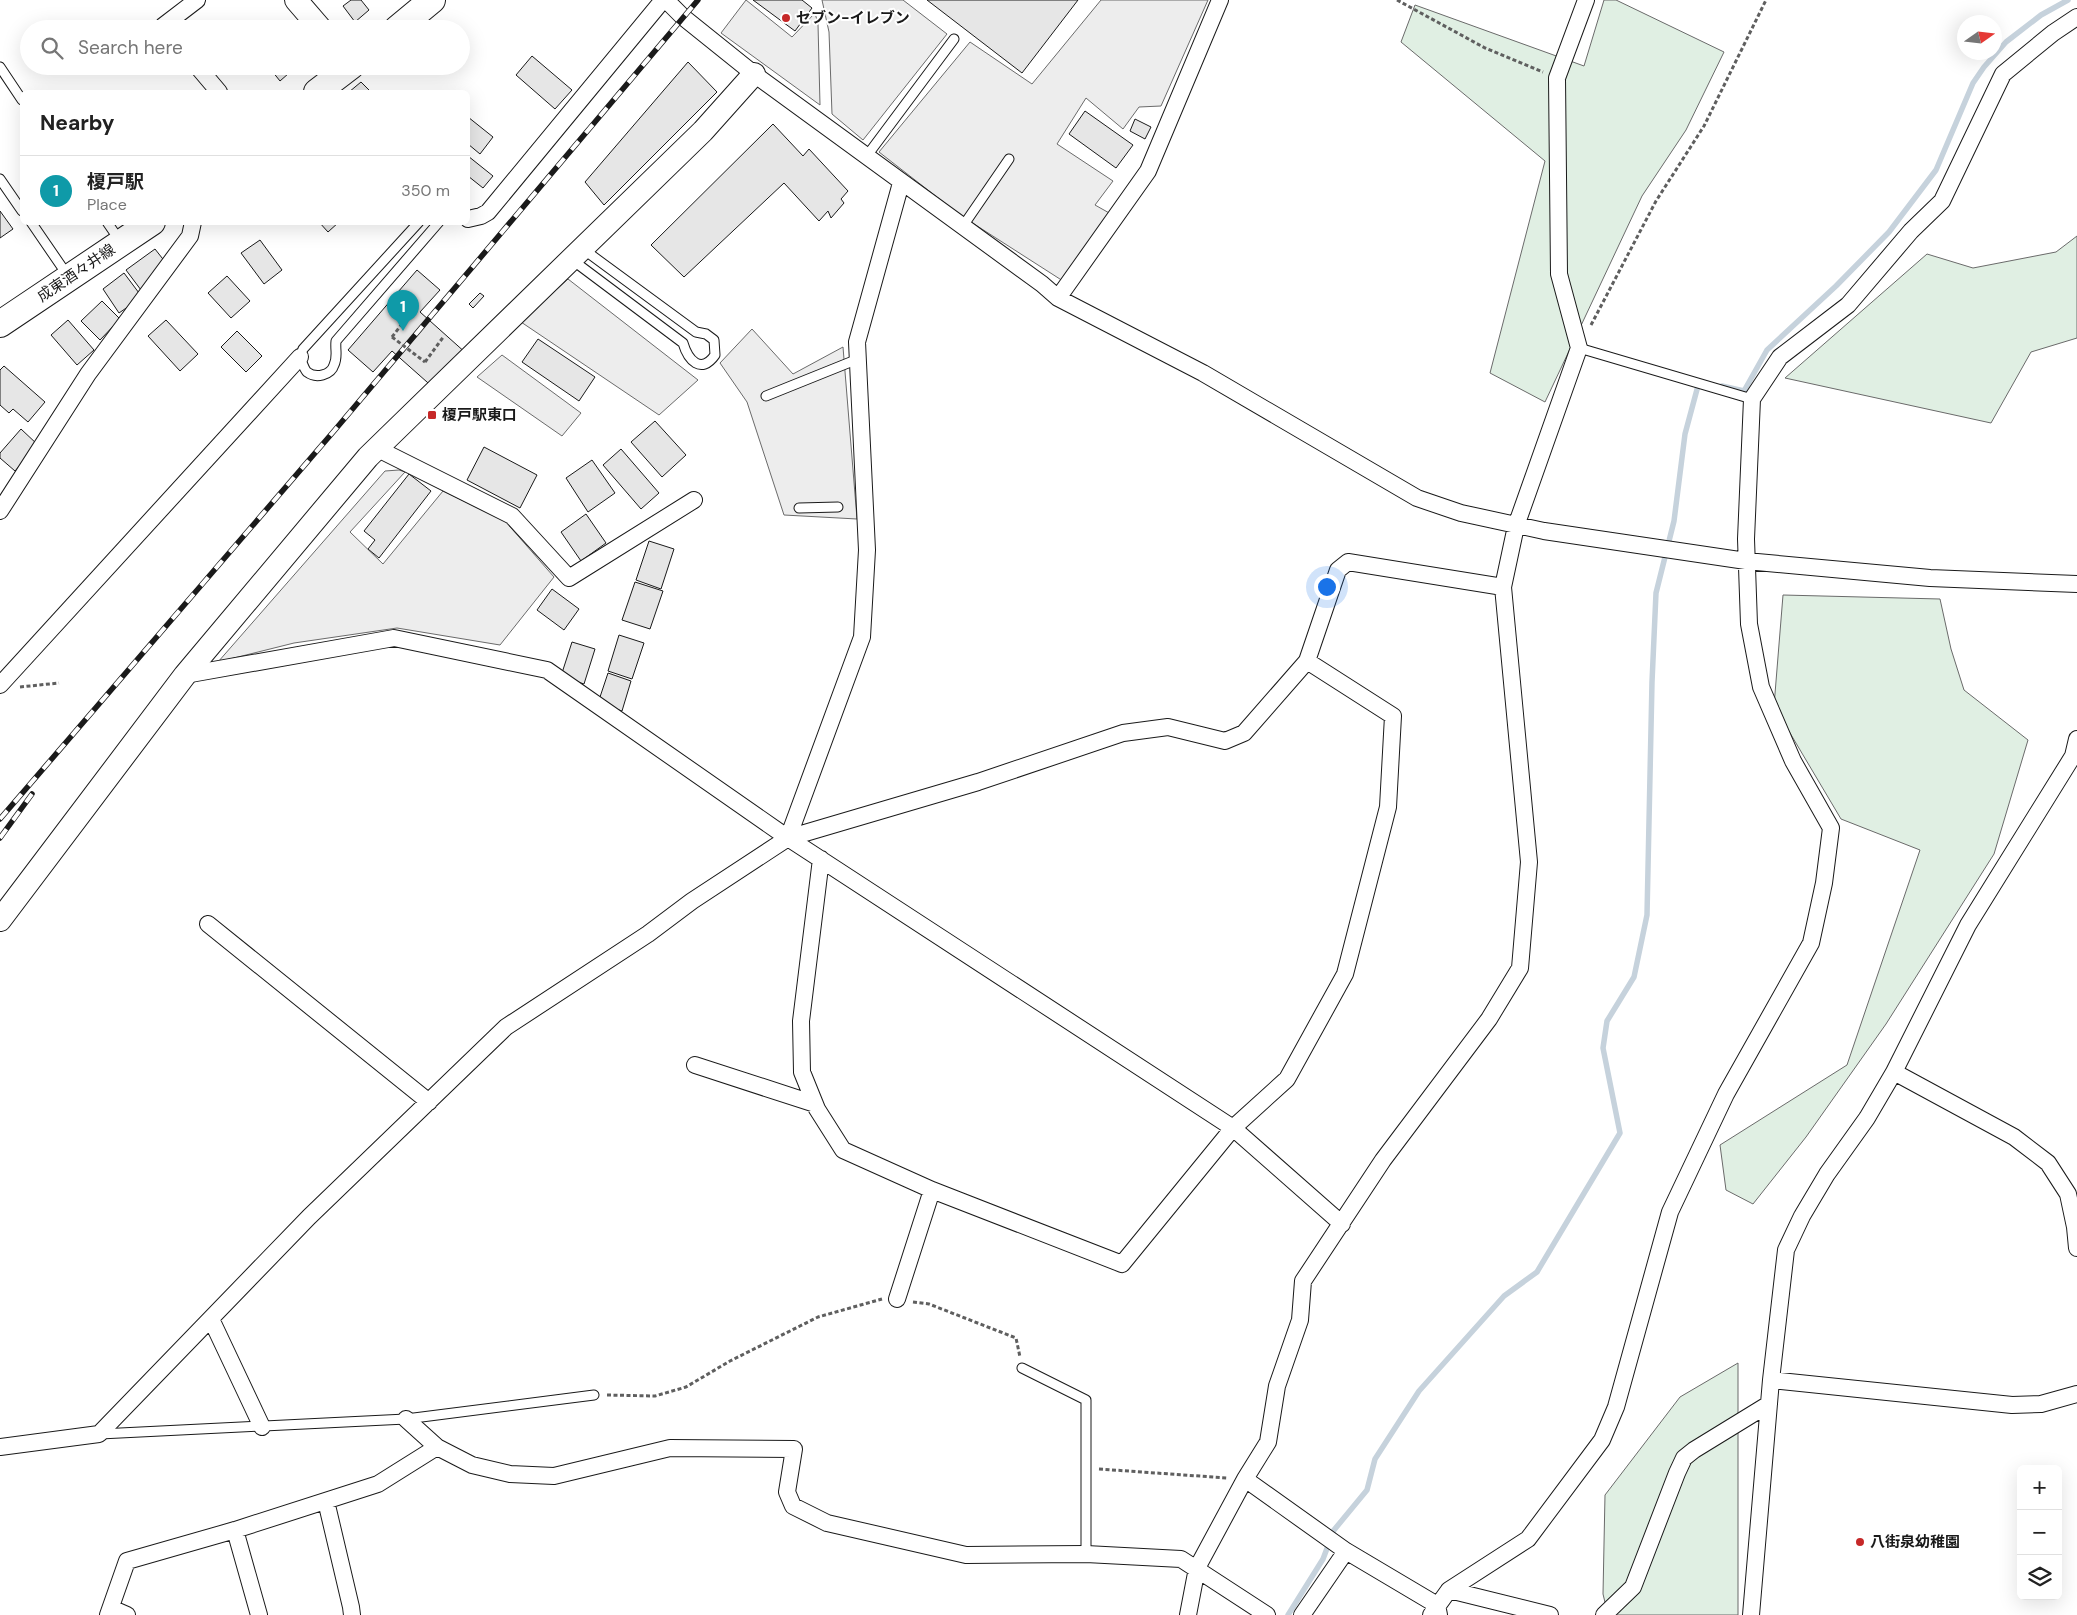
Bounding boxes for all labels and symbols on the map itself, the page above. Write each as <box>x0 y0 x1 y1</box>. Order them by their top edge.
place label: セブン-イレブン <box>796 8 910 28</box>
marker: セブン-イレブン <box>780 12 792 24</box>
north arrow <box>1957 15 2002 60</box>
street label: 成東酒々井線 <box>33 240 119 306</box>
pin: 1 <box>387 290 419 331</box>
place label: 榎戸駅東口 <box>442 405 517 425</box>
marker: 榎戸駅東口 <box>426 409 438 421</box>
your location <box>1314 574 1340 600</box>
place label: 八街泉幼稚園 <box>1870 1532 1960 1552</box>
marker: 八街泉幼稚園 <box>1854 1536 1866 1548</box>

